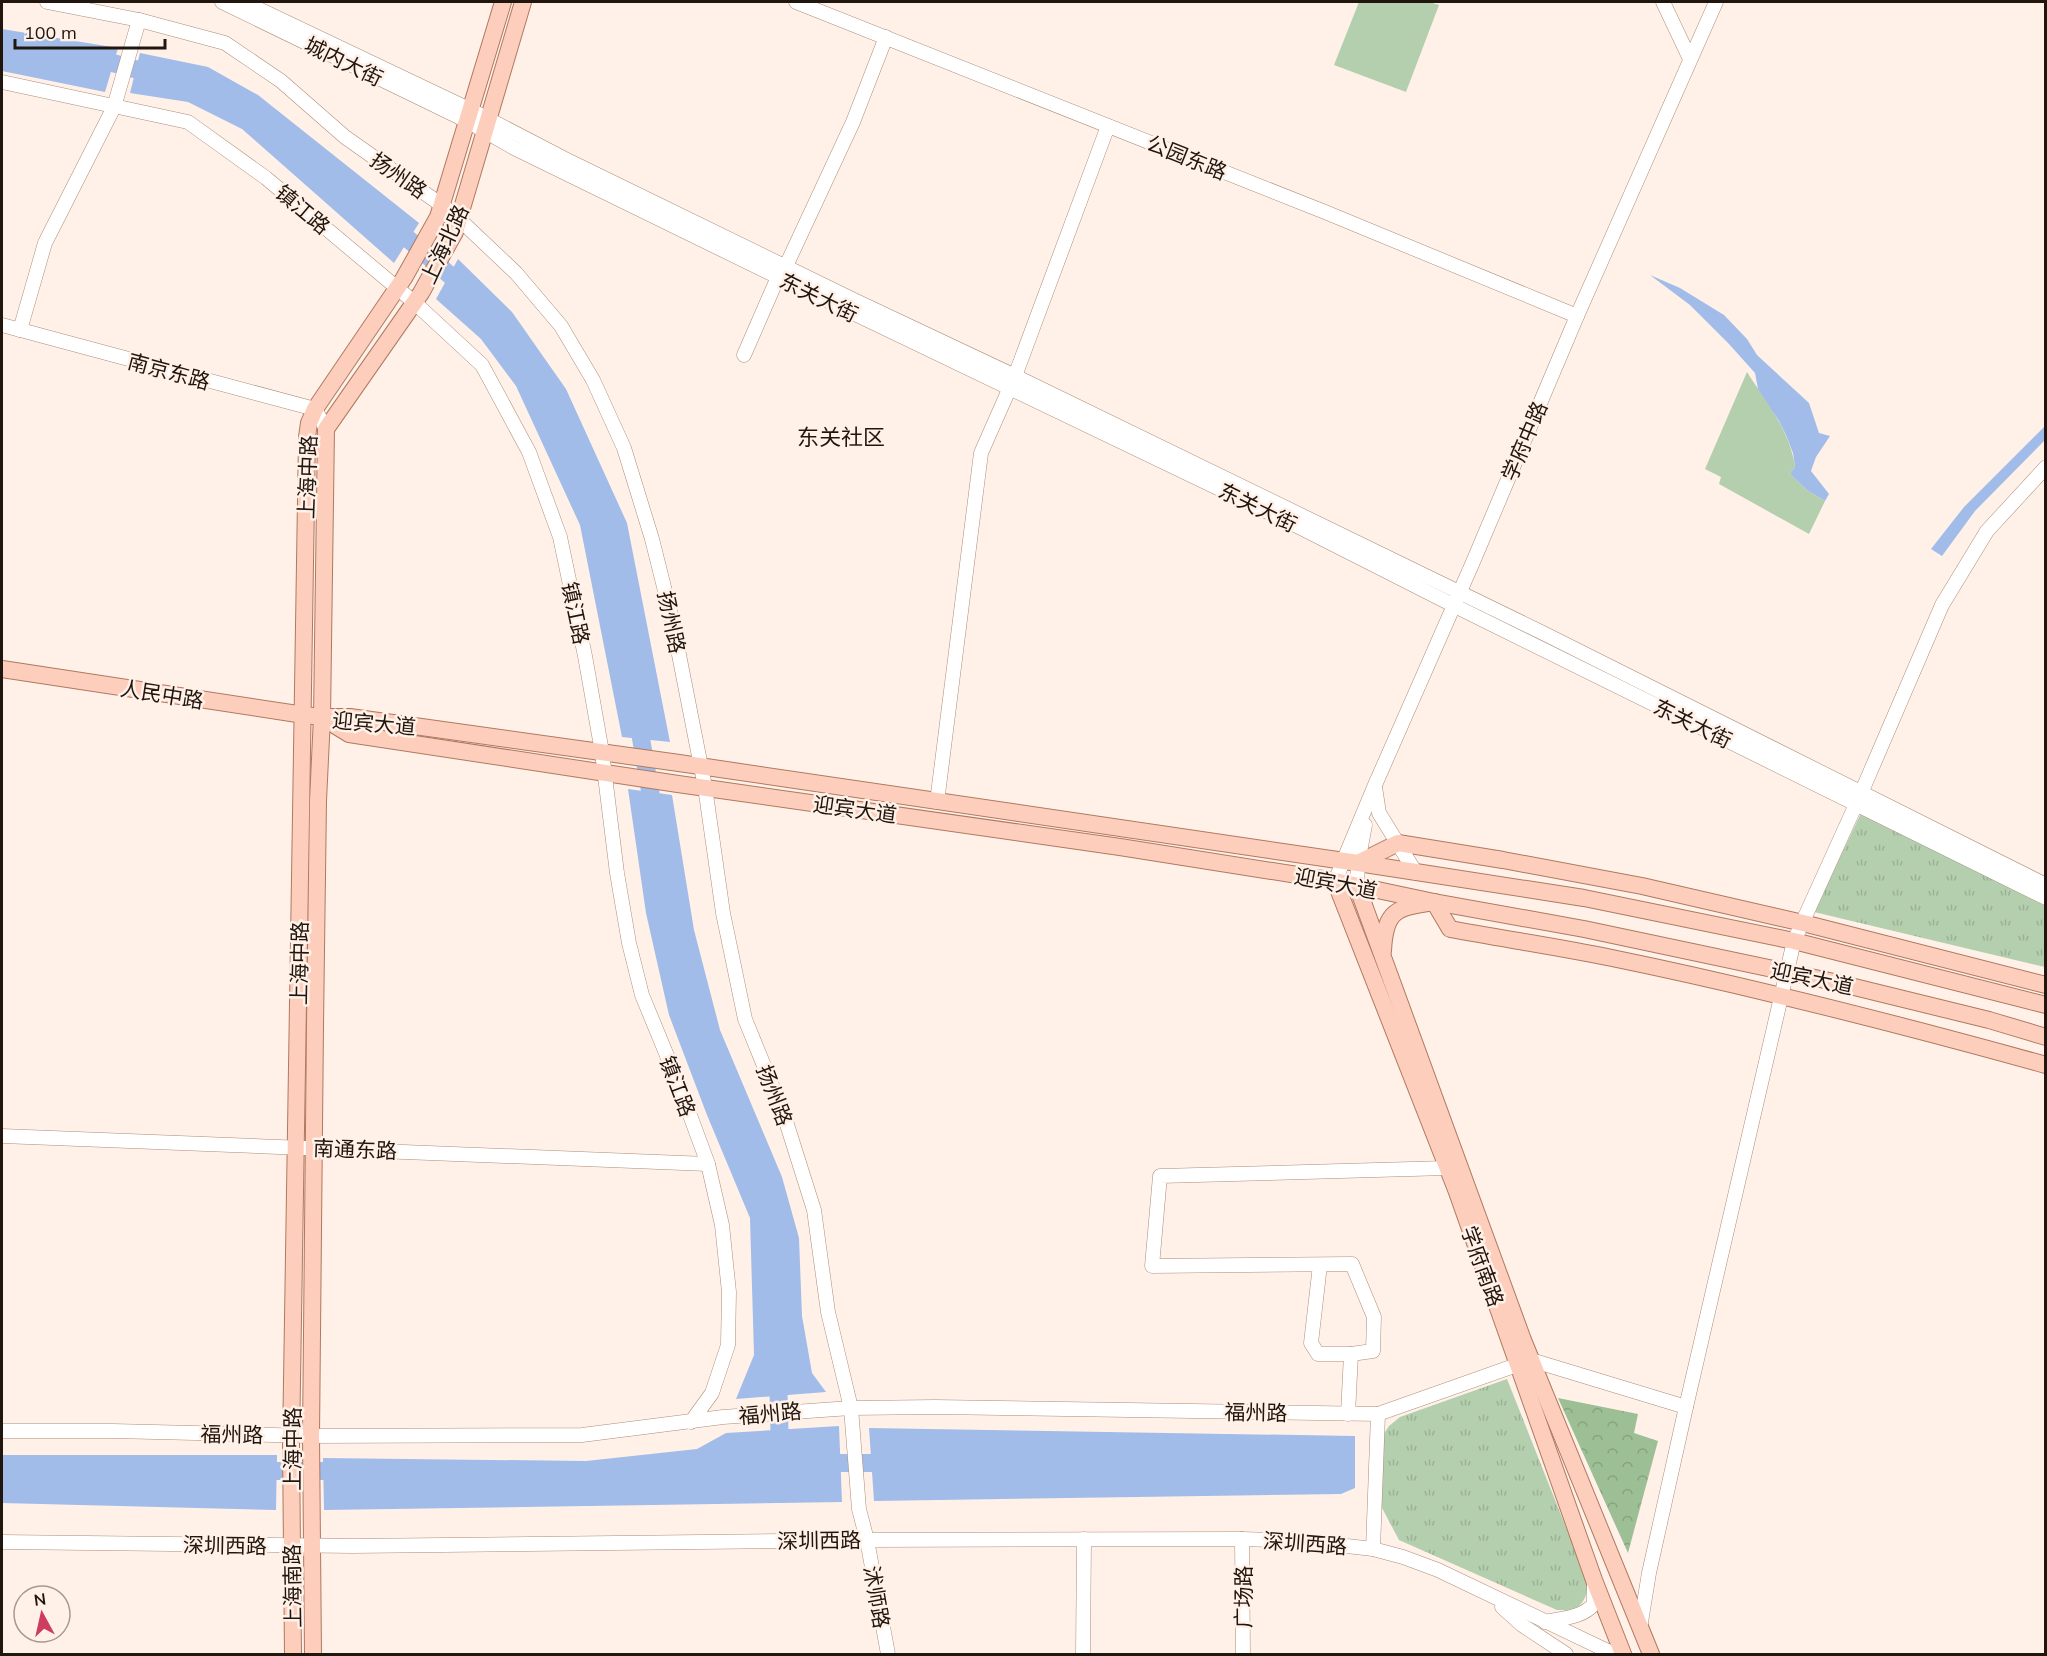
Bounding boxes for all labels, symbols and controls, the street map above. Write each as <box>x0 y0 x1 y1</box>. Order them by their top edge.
scale bar <box>15 12 165 50</box>
text: 100 m <box>24 21 77 44</box>
street label: 城内大街 <box>301 31 387 91</box>
street label: 公园东路 <box>1143 129 1231 185</box>
street label: 扬州路 <box>366 146 432 204</box>
street label: 镇江路 <box>271 179 335 239</box>
street label: 上海北路 <box>414 200 474 288</box>
street label: 东关大街 <box>776 267 862 327</box>
street label: 南京东路 <box>125 348 213 394</box>
street label: 学府中路 <box>1496 397 1552 485</box>
district label: 东关社区 <box>797 423 885 451</box>
street label: 上海中路 <box>293 435 321 519</box>
street label: 东关大街 <box>1215 477 1301 537</box>
street label: 镇江路 <box>557 579 595 647</box>
street label: 扬州路 <box>653 588 691 656</box>
street label: 人民中路 <box>118 675 206 713</box>
street label: 东关大街 <box>1650 693 1736 753</box>
street label: 迎宾大道 <box>331 706 417 740</box>
street label: 迎宾大道 <box>812 790 898 828</box>
street label: 迎宾大道 <box>1292 862 1380 904</box>
street label: 上海中路 <box>285 921 313 1005</box>
street label: 迎宾大道 <box>1768 957 1856 999</box>
street label: 镇江路 <box>655 1052 701 1120</box>
street label: 扬州路 <box>752 1061 798 1129</box>
street label: 南通东路 <box>313 1135 397 1163</box>
street label: 学府南路 <box>1456 1222 1510 1310</box>
street label: 福州路 <box>737 1397 803 1429</box>
street label: 福州路 <box>1224 1398 1288 1426</box>
street label: 上海中路 <box>279 1407 305 1491</box>
street label: 福州路 <box>200 1420 264 1448</box>
street label: 深圳西路 <box>777 1526 861 1554</box>
street label: 深圳西路 <box>1262 1527 1348 1559</box>
street label: 深圳西路 <box>183 1531 267 1559</box>
street label: 上海南路 <box>278 1544 306 1628</box>
street label: 沭师路 <box>859 1564 895 1630</box>
street label: 广场路 <box>1230 1566 1256 1629</box>
north arrow <box>12 1584 72 1644</box>
text: N <box>33 1588 47 1610</box>

